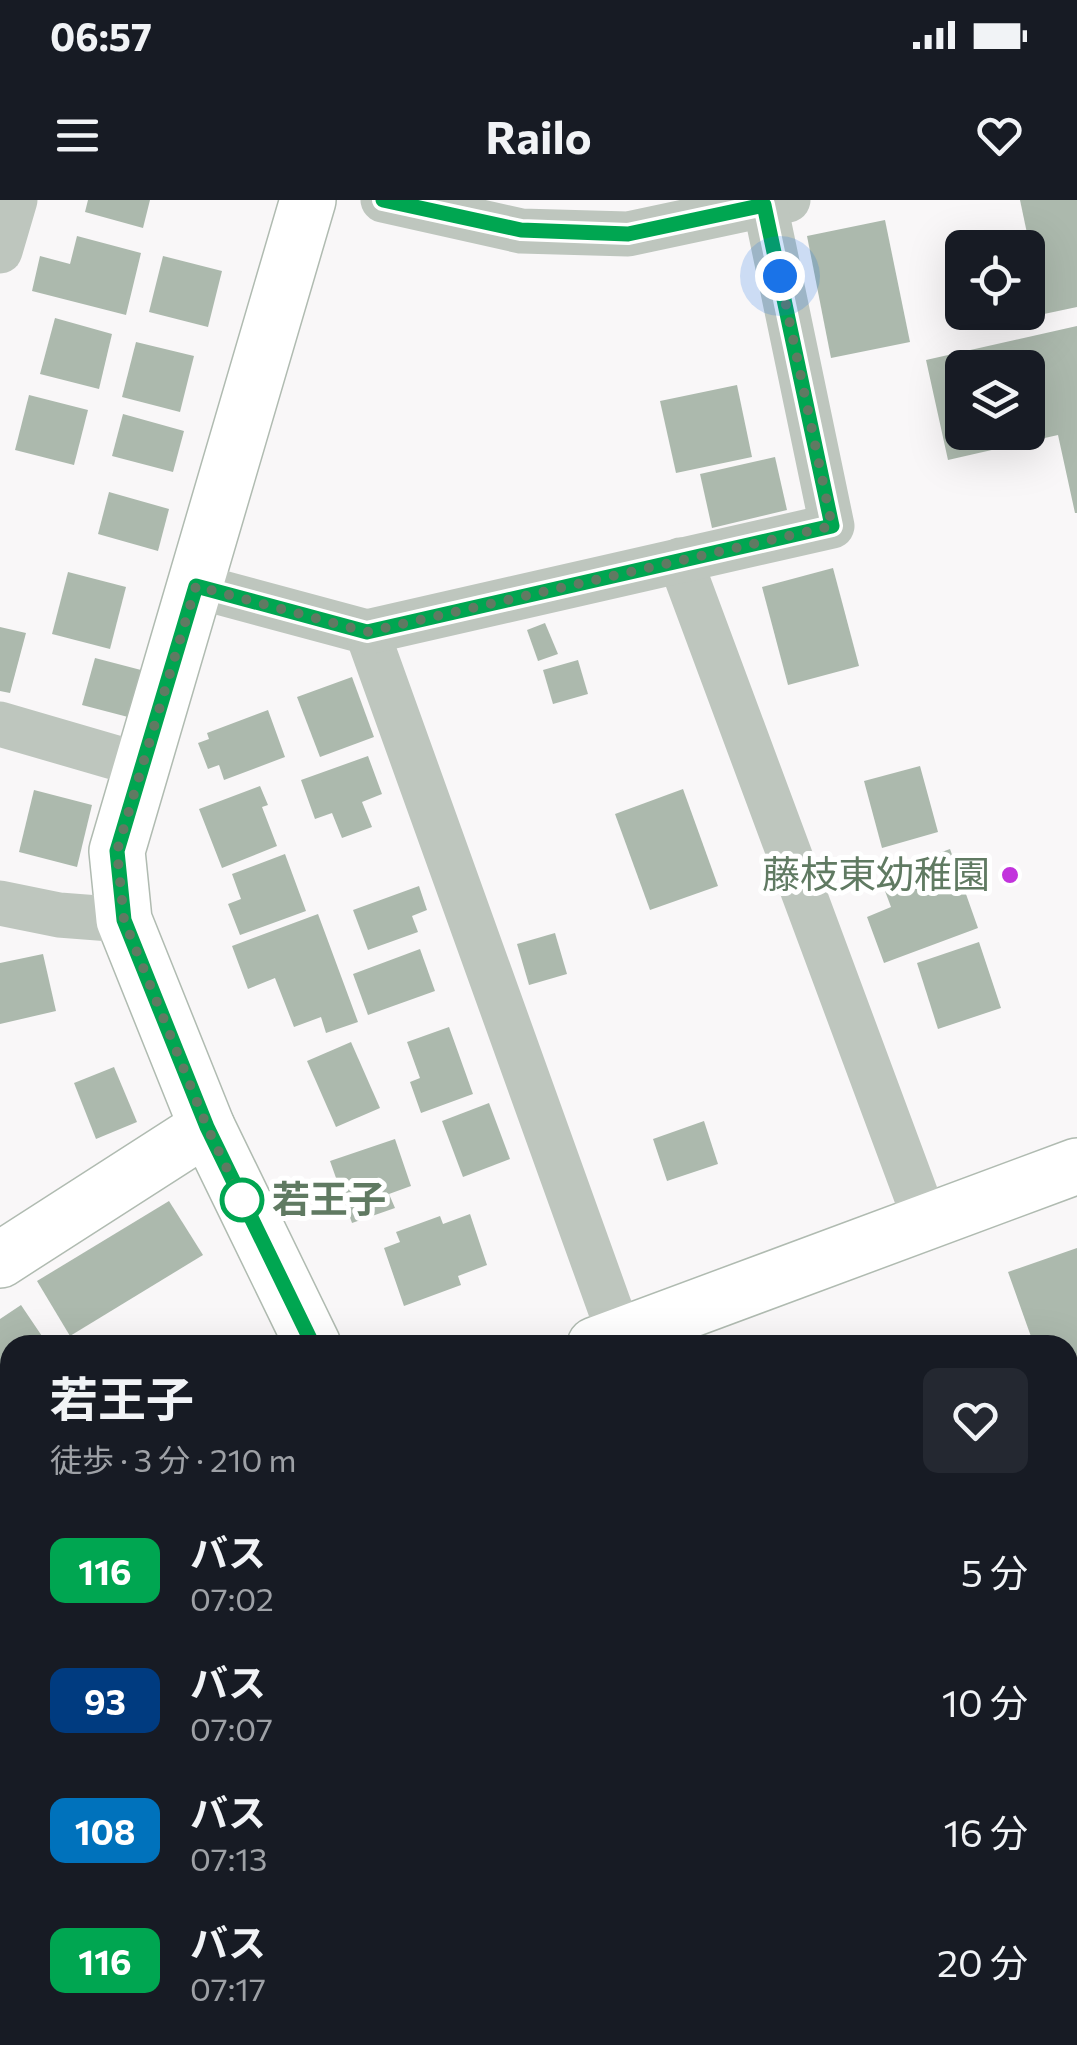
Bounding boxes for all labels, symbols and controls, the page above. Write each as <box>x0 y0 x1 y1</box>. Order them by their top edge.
text: 06:57 <box>50 12 152 59</box>
icon: menu <box>50 108 105 163</box>
text: Railo <box>485 108 592 163</box>
icon: heart <box>972 108 1027 163</box>
map controls <box>945 230 1045 450</box>
button: locate <box>945 230 1045 330</box>
your location <box>755 251 805 301</box>
button: layers <box>945 350 1045 450</box>
place label: 藤枝東幼稚園 <box>762 849 990 896</box>
marker: 藤枝東幼稚園 <box>999 864 1021 886</box>
place label: 若王子 <box>272 1174 386 1221</box>
marker: 若王子 <box>221 1179 263 1221</box>
text: 若王子 <box>50 1368 194 1427</box>
button: heart <box>923 1368 1028 1473</box>
text: 徒歩 · 3 分 · 210 m <box>50 1439 296 1479</box>
text: バス <box>190 1528 266 1575</box>
text: 5 分 <box>961 1548 1028 1595</box>
text: 116 <box>78 1549 132 1592</box>
text: 07:02 <box>190 1578 274 1618</box>
text: バス <box>190 1658 266 1705</box>
text: 10 分 <box>942 1678 1028 1725</box>
text: 93 <box>84 1679 126 1722</box>
text: 07:07 <box>190 1708 273 1748</box>
text: バス <box>190 1788 266 1835</box>
text: 16 分 <box>943 1808 1028 1855</box>
text: 108 <box>75 1809 135 1852</box>
text: 07:13 <box>190 1838 267 1878</box>
text: バス <box>190 1918 266 1965</box>
text: 20 分 <box>937 1938 1028 1985</box>
text: 116 <box>78 1939 132 1982</box>
text: 07:17 <box>190 1968 266 2008</box>

